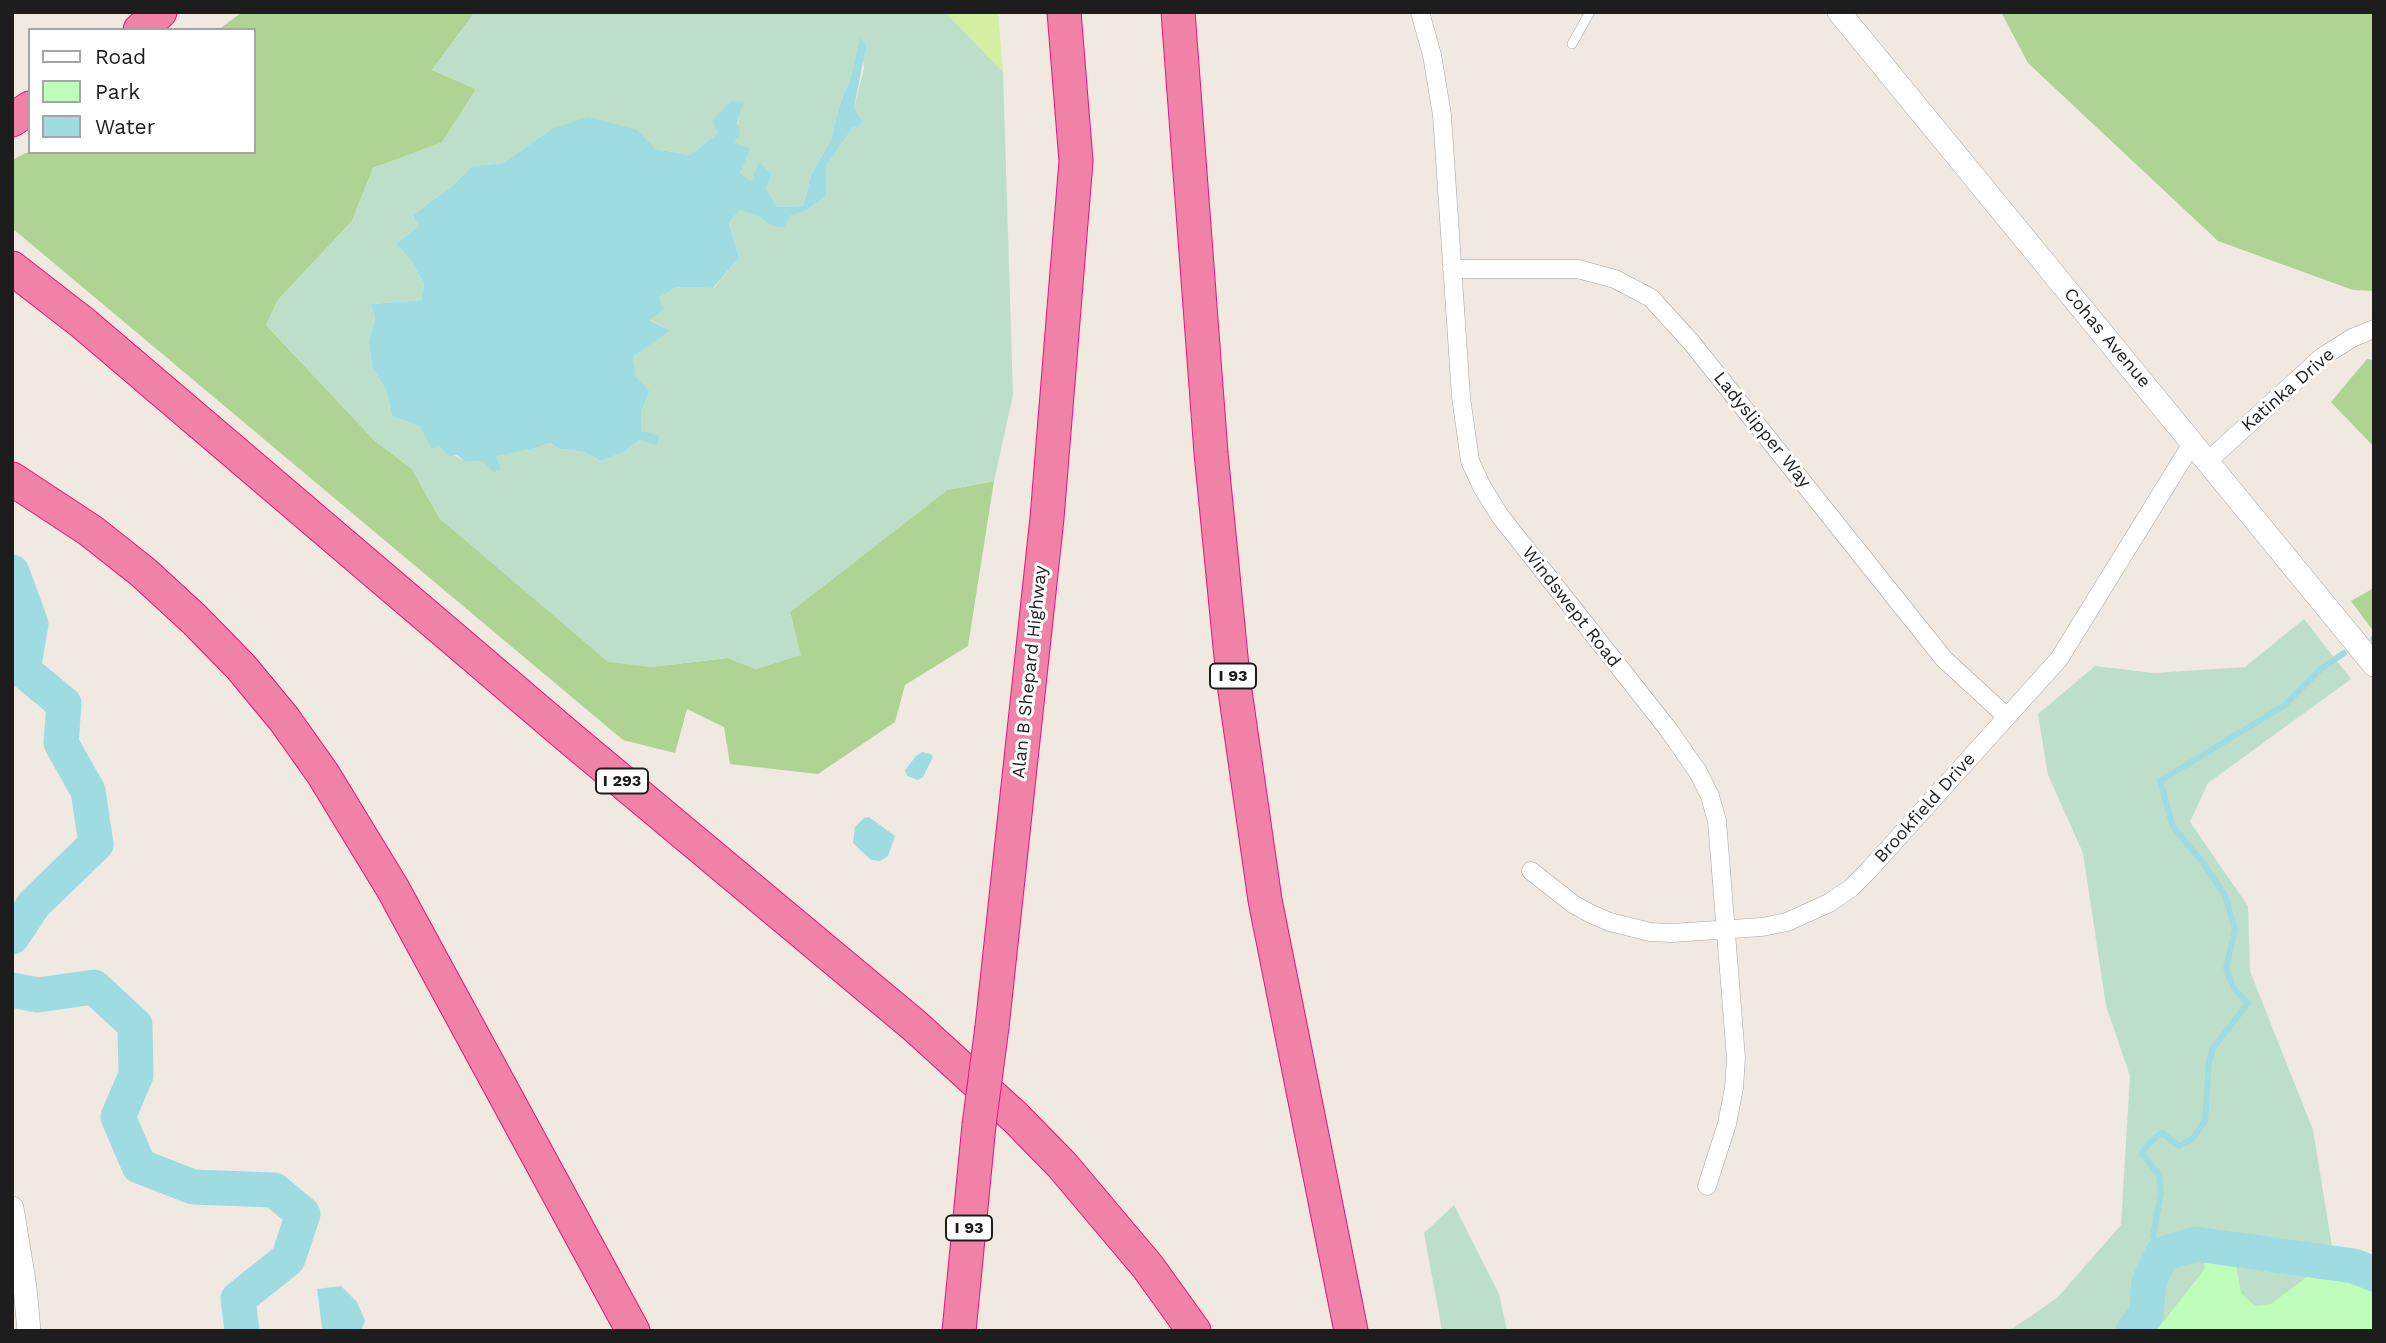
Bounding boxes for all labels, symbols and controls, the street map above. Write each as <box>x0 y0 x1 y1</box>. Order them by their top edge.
legend <box>28 28 256 154</box>
text: Road <box>95 44 146 69</box>
text: Park <box>95 79 140 104</box>
text: Water <box>95 114 155 139</box>
street label: Cohas Avenue <box>2059 284 2155 392</box>
street label: Katinka Drive <box>2237 344 2339 436</box>
street label: Ladyslipper Way <box>1709 368 1815 492</box>
street label: Windswept Road <box>1517 542 1625 672</box>
street label: Alan B Shepard Highway <box>1008 564 1052 780</box>
road number: I 93 <box>1210 664 1256 688</box>
street label: Brookfield Drive <box>1870 749 1980 867</box>
road number: I 293 <box>596 768 648 794</box>
road number: I 93 <box>946 1216 992 1240</box>

